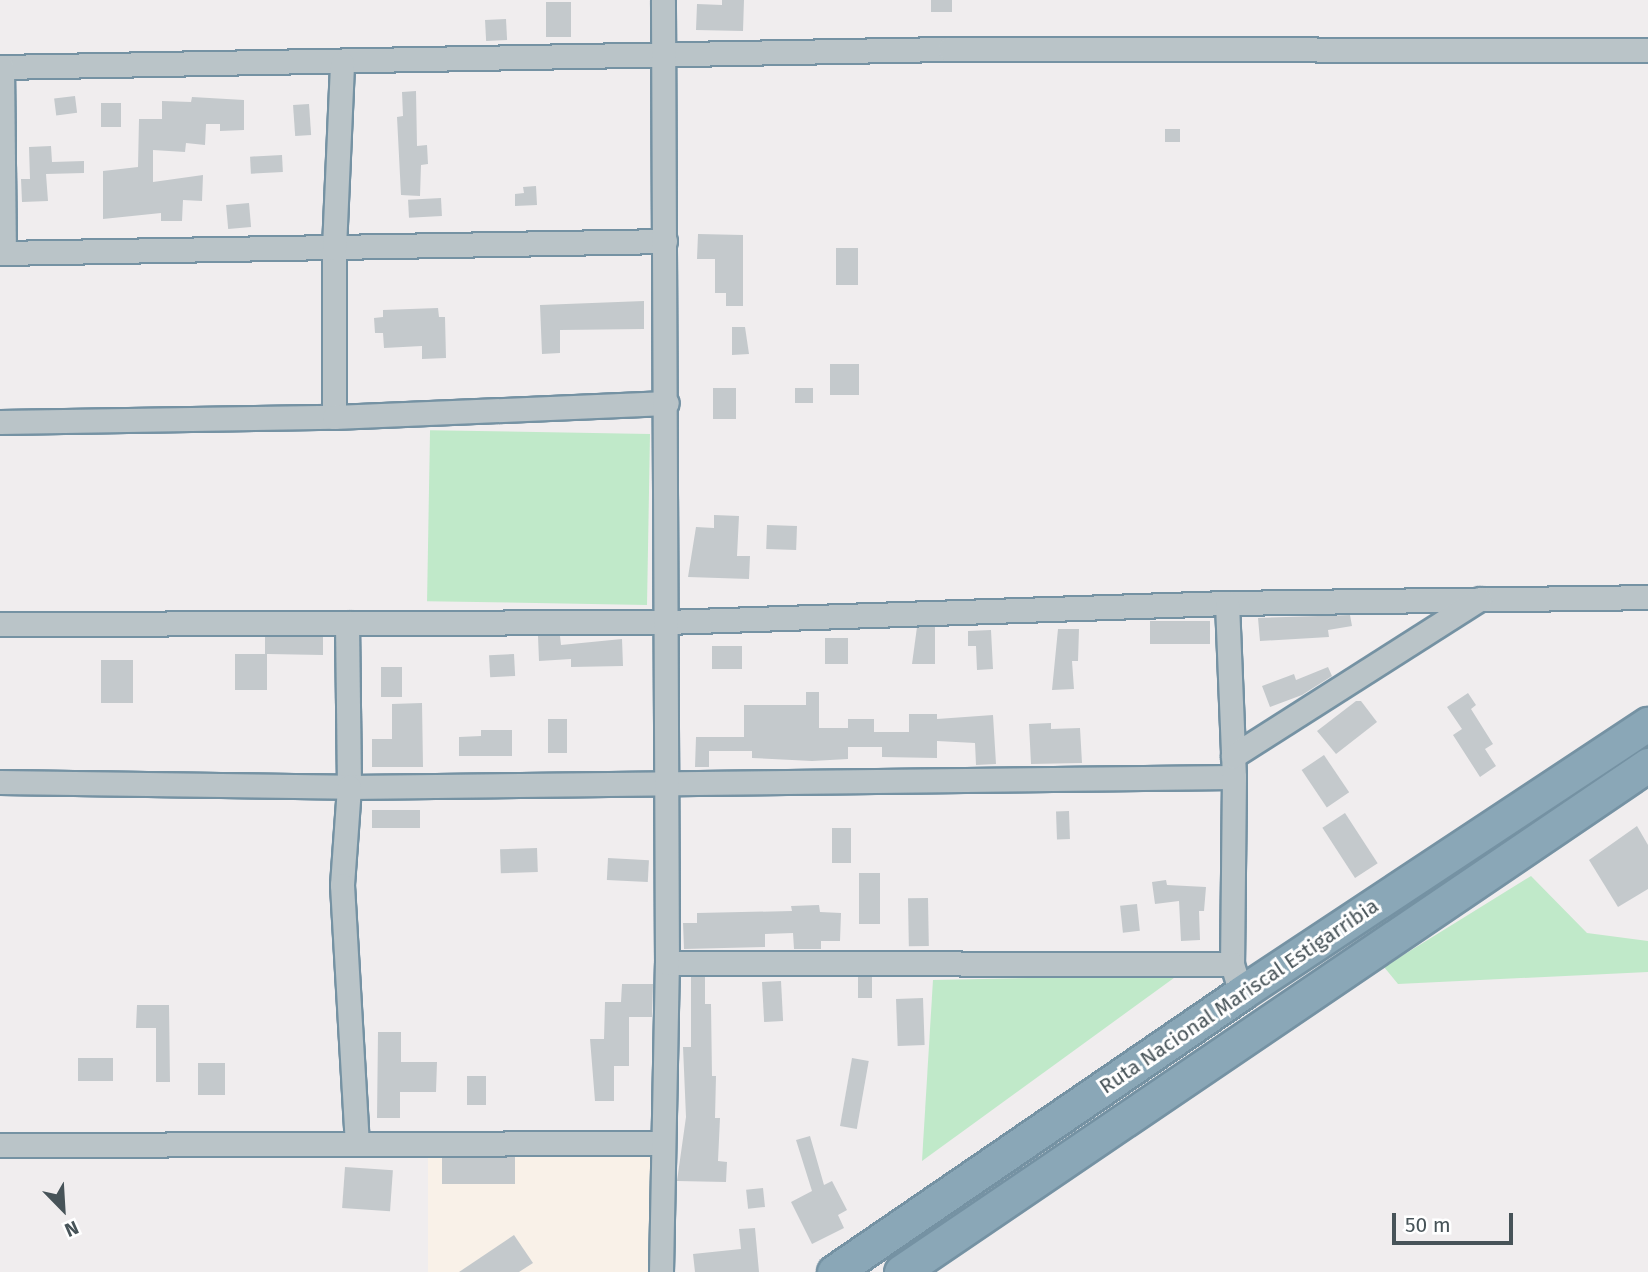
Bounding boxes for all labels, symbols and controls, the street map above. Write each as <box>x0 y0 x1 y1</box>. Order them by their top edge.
street label: Ruta Nacional Mariscal Estigarribia <box>1095 893 1383 1099</box>
north arrow <box>28 1174 98 1244</box>
scale bar <box>1396 1198 1517 1242</box>
text: 50 m <box>1405 1212 1451 1238</box>
text: N <box>61 1216 82 1242</box>

